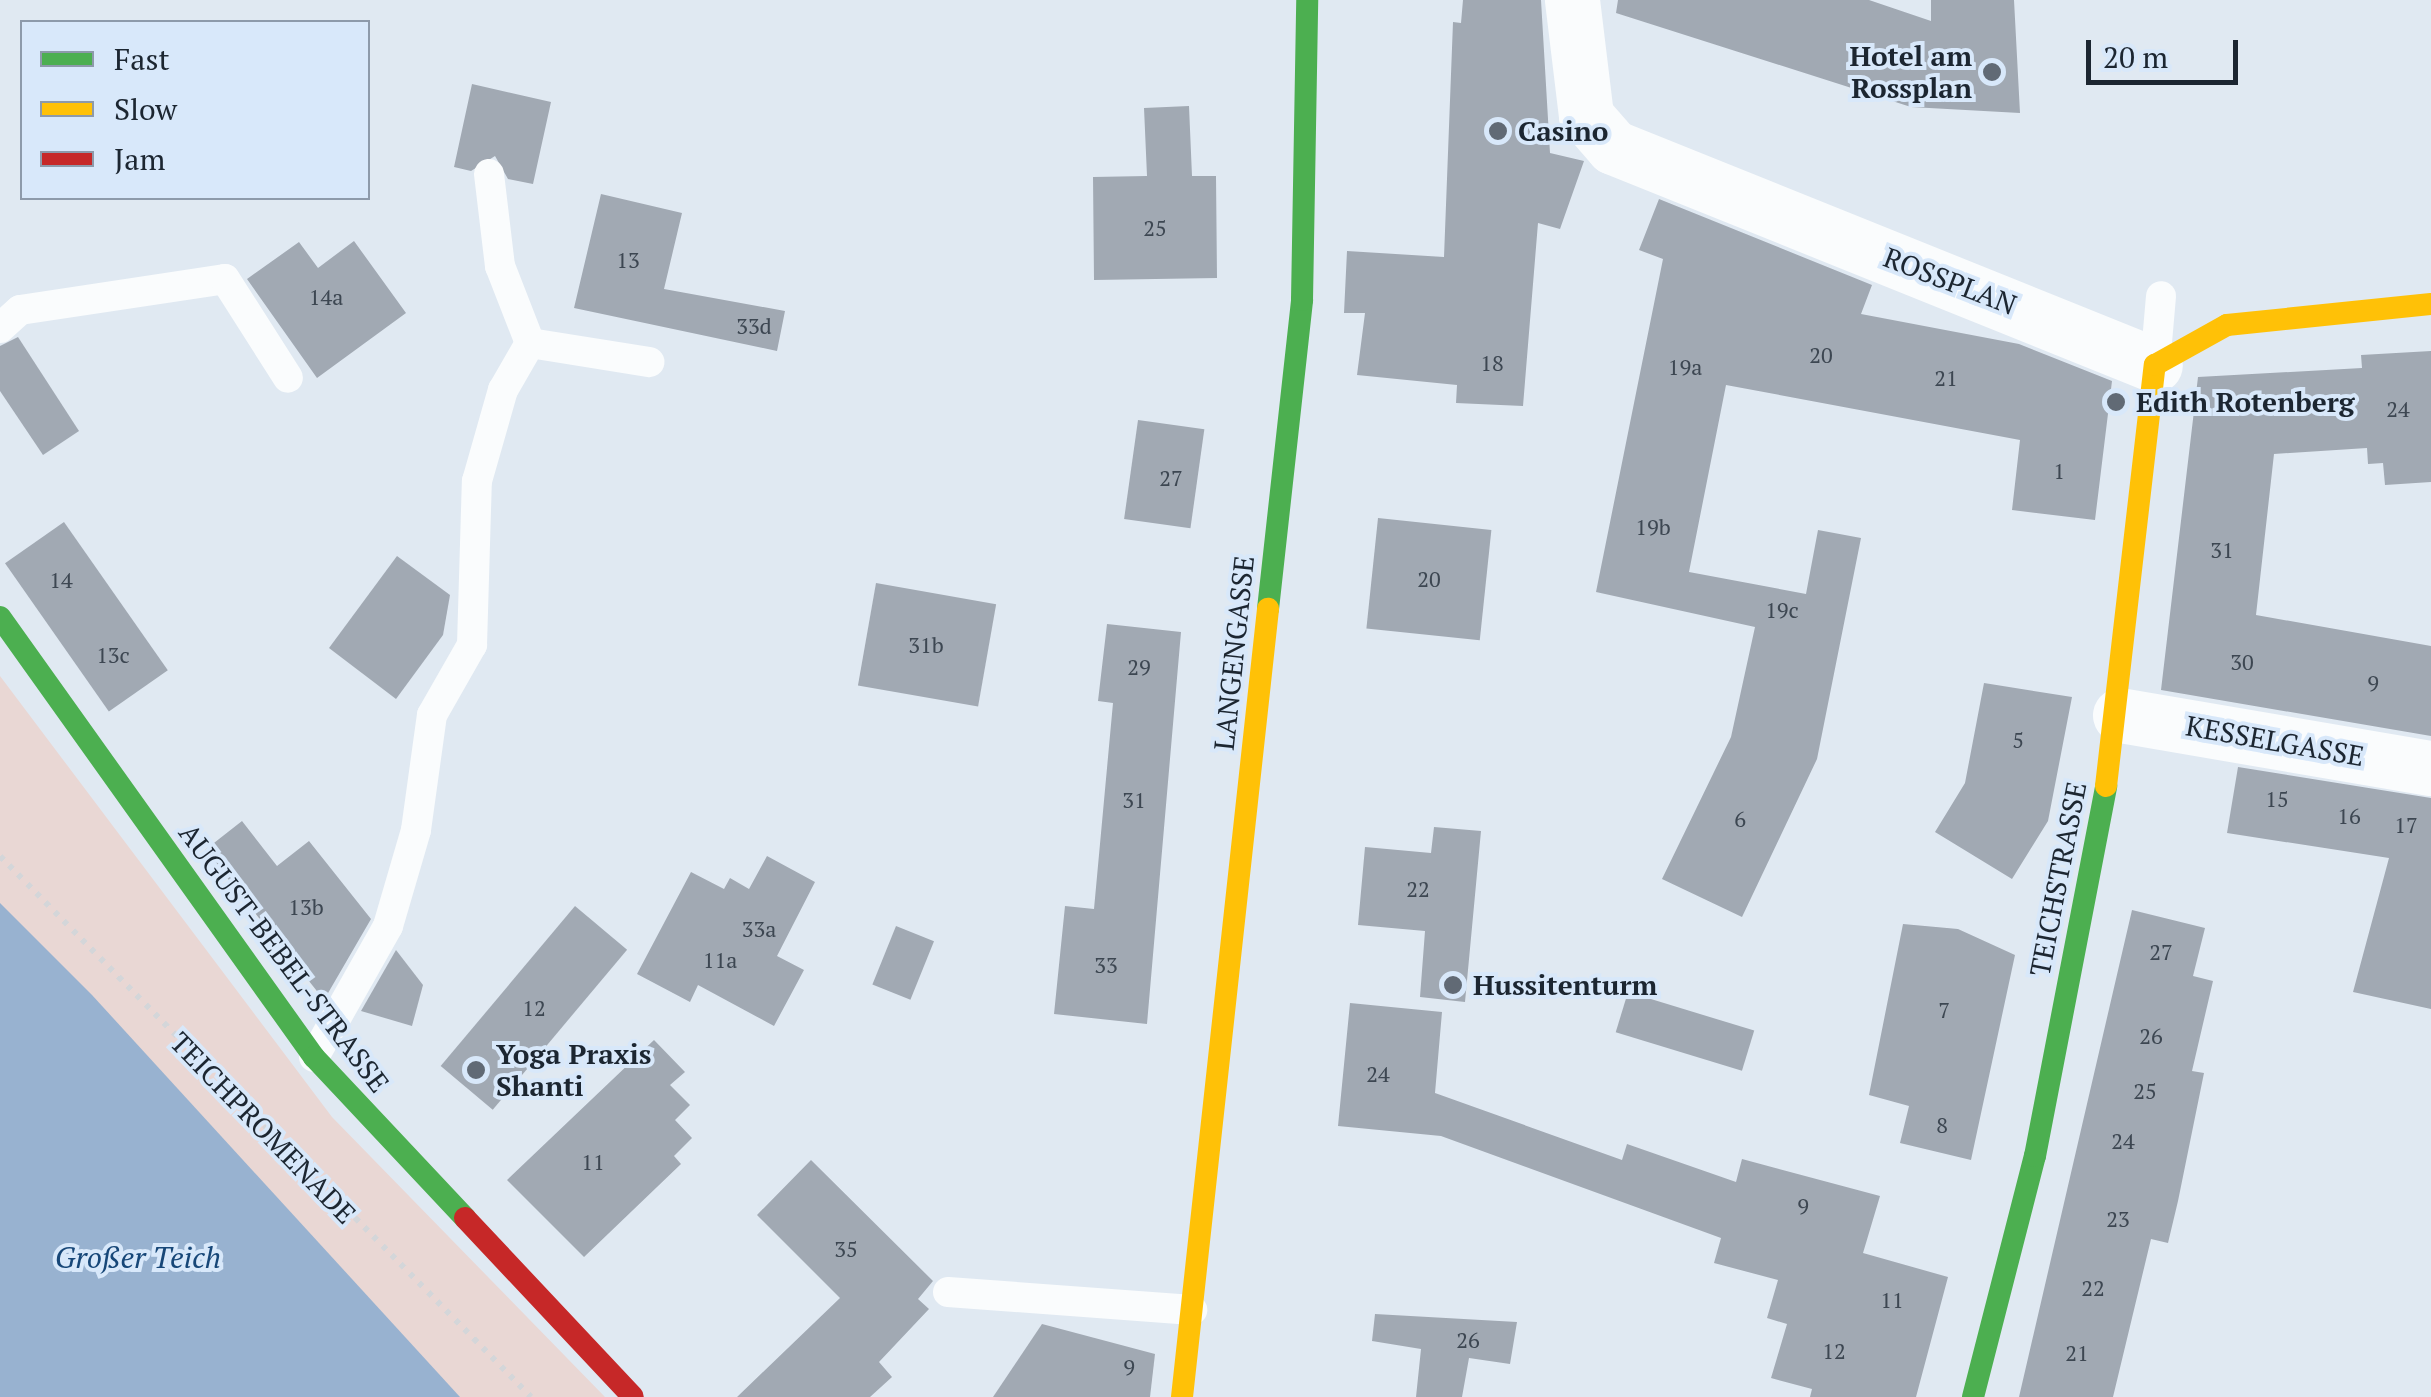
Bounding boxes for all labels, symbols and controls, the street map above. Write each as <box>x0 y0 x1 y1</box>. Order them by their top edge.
legend <box>20 20 370 200</box>
scale bar <box>2091 20 2244 82</box>
text: 20 m <box>2103 37 2168 77</box>
text: Fast <box>114 39 170 79</box>
place label: Hotel am Rossplan <box>1849 39 1972 105</box>
marker: Hotel am Rossplan <box>1981 61 2003 83</box>
text: Slow <box>114 89 177 129</box>
place label: Casino <box>1518 114 1608 148</box>
marker: Casino <box>1487 120 1509 142</box>
text: Jam <box>114 139 165 179</box>
house number: 25 <box>1143 215 1167 241</box>
street label: ROSSPLAN <box>1879 240 2021 322</box>
house number: 13 <box>616 247 640 273</box>
house number: 14a <box>309 284 343 310</box>
house number: 33d <box>736 313 772 339</box>
house number: 20 <box>1809 342 1833 368</box>
house number: 18 <box>1480 350 1504 376</box>
house number: 19a <box>1668 354 1702 380</box>
house number: 21 <box>1934 365 1958 391</box>
place label: Edith Rotenberg <box>2136 385 2355 419</box>
marker: Edith Rotenberg <box>2105 391 2127 413</box>
house number: 24 <box>2386 396 2410 422</box>
house number: 1 <box>2053 458 2065 484</box>
house number: 27 <box>1159 465 1183 491</box>
house number: 19b <box>1635 514 1671 540</box>
house number: 31 <box>2210 537 2234 563</box>
street label: LANGENGASSE <box>1207 554 1261 752</box>
house number: 20 <box>1417 566 1441 592</box>
house number: 14 <box>49 567 73 593</box>
house number: 19c <box>1765 597 1799 623</box>
house number: 31b <box>908 632 944 658</box>
house number: 13c <box>96 642 130 668</box>
house number: 30 <box>2230 649 2254 675</box>
house number: 29 <box>1127 654 1151 680</box>
house number: 9 <box>2367 670 2379 696</box>
street label: KESSELGASSE <box>2183 709 2367 773</box>
house number: 5 <box>2012 727 2024 753</box>
street label: TEICHSTRASSE <box>2023 779 2093 979</box>
house number: 15 <box>2265 786 2289 812</box>
house number: 31 <box>1122 787 1146 813</box>
house number: 16 <box>2337 803 2361 829</box>
house number: 6 <box>1734 806 1746 832</box>
house number: 17 <box>2394 812 2418 838</box>
street label: AUGUST-BEBEL-STRASSE <box>172 817 396 1099</box>
house number: 22 <box>1406 876 1430 902</box>
house number: 13b <box>288 894 324 920</box>
house number: 33a <box>742 916 776 942</box>
house number: 27 <box>2149 939 2173 965</box>
house number: 11a <box>703 947 737 973</box>
house number: 33 <box>1094 952 1118 978</box>
place label: Hussitenturm <box>1473 968 1657 1002</box>
marker: Hussitenturm <box>1442 974 1464 996</box>
house number: 12 <box>522 995 546 1021</box>
house number: 7 <box>1938 997 1950 1023</box>
house number: 26 <box>2139 1023 2163 1049</box>
street label: TEICHPROMENADE <box>163 1025 363 1231</box>
place label: Yoga Praxis Shanti <box>496 1037 651 1103</box>
marker: Yoga Praxis Shanti <box>465 1059 487 1081</box>
house number: 24 <box>1366 1061 1390 1087</box>
house number: 25 <box>2133 1078 2157 1104</box>
house number: 8 <box>1936 1112 1948 1138</box>
house number: 24 <box>2111 1128 2135 1154</box>
house number: 11 <box>581 1149 605 1175</box>
house number: 9 <box>1797 1193 1809 1219</box>
house number: 23 <box>2106 1206 2130 1232</box>
house number: 35 <box>834 1236 858 1262</box>
water label: Großer Teich <box>55 1239 221 1275</box>
house number: 22 <box>2081 1275 2105 1301</box>
house number: 11 <box>1880 1287 1904 1313</box>
house number: 26 <box>1456 1327 1480 1353</box>
house number: 12 <box>1822 1338 1846 1364</box>
house number: 21 <box>2065 1340 2089 1366</box>
house number: 9 <box>1123 1354 1135 1380</box>

